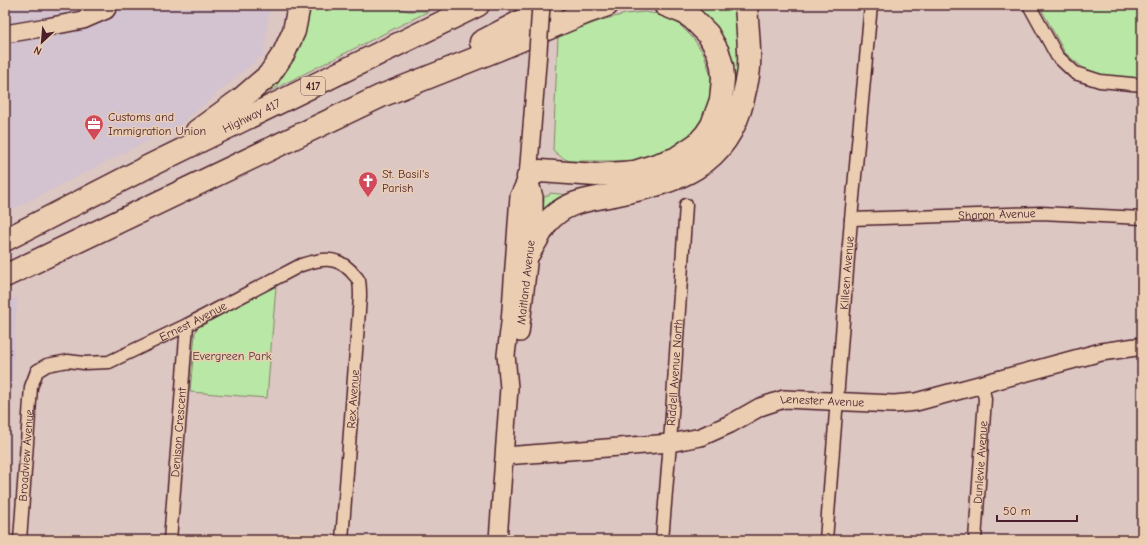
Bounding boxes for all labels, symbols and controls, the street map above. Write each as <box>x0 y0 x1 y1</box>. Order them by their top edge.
north arrow <box>22 22 62 62</box>
text: N <box>32 43 44 58</box>
road number: 417 <box>301 77 325 95</box>
street label: Highway 417 <box>220 96 283 136</box>
place label: Customs and Immigration Union <box>108 110 206 138</box>
office icon: Customs and Immigration Union <box>83 113 105 141</box>
place label: St. Basil's Parish <box>382 167 429 195</box>
church icon: St. Basil's Parish <box>357 170 379 198</box>
street label: Sharon Avenue <box>958 206 1036 223</box>
street label: Killeen Avenue <box>837 235 857 310</box>
street label: Maitland Avenue <box>514 239 538 325</box>
street label: Ernest Avenue <box>157 298 229 344</box>
street label: Riddell Avenue North <box>664 318 685 427</box>
park label: Evergreen Park <box>193 349 272 363</box>
street label: Rex Avenue <box>344 369 362 429</box>
street label: Denison Crescent <box>168 386 189 478</box>
street label: Lenester Avenue <box>778 392 865 410</box>
street label: Broadview Avenue <box>16 409 36 502</box>
street label: Dunlevie Avenue <box>971 420 990 504</box>
scale bar <box>997 497 1077 523</box>
text: 50 m <box>1003 504 1031 518</box>

